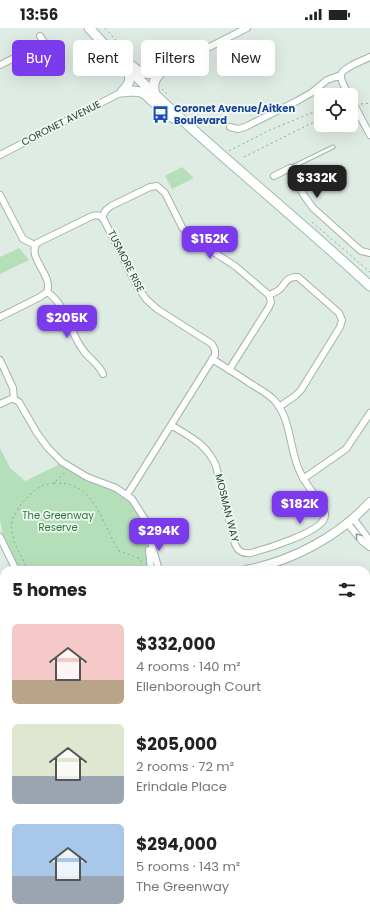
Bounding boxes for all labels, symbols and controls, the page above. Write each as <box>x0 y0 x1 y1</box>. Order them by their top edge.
text: 13:56 <box>20 4 58 25</box>
chip: Buy <box>12 40 65 76</box>
chip: Rent <box>73 40 133 76</box>
chip: Filters <box>141 40 209 76</box>
chip: New <box>217 40 275 76</box>
map controls <box>314 88 358 132</box>
button: locate <box>314 88 358 132</box>
street label: CORONET AVENUE <box>19 96 103 150</box>
place label: Coronet Avenue/Aitken Boulevard <box>174 101 295 128</box>
bus stop icon: Coronet Avenue/Aitken Boulevard <box>151 104 171 124</box>
pin: $332K <box>289 165 345 199</box>
text: $332K <box>297 168 337 187</box>
pin: $152K <box>182 226 238 260</box>
street label: TUSMORE RISE <box>104 227 148 295</box>
text: $152K <box>191 229 229 248</box>
pin: $205K <box>39 305 95 339</box>
text: $205K <box>46 308 88 327</box>
street label: MOSMAN WAY <box>211 472 243 544</box>
pin: $182K <box>272 491 328 525</box>
text: $182K <box>281 494 319 513</box>
park label: The Greenway Reserve <box>22 508 94 535</box>
pin: $294K <box>131 518 187 552</box>
text: $294K <box>138 521 180 540</box>
one-way arrow <box>355 533 362 540</box>
text: 5 homes <box>12 578 87 602</box>
icon: filters <box>336 579 358 601</box>
text: $332,000 <box>136 632 216 656</box>
icon: home <box>44 640 92 688</box>
text: 4 rooms · 140 m² <box>136 657 241 676</box>
text: Ellenborough Court <box>136 677 261 696</box>
text: $205,000 <box>136 732 217 756</box>
icon: home <box>44 740 92 788</box>
text: 2 rooms · 72 m² <box>136 757 234 776</box>
text: Erindale Place <box>136 777 227 796</box>
text: $294,000 <box>136 832 217 856</box>
icon: home <box>44 840 92 888</box>
text: 5 rooms · 143 m² <box>136 857 240 876</box>
text: The Greenway <box>136 877 229 896</box>

